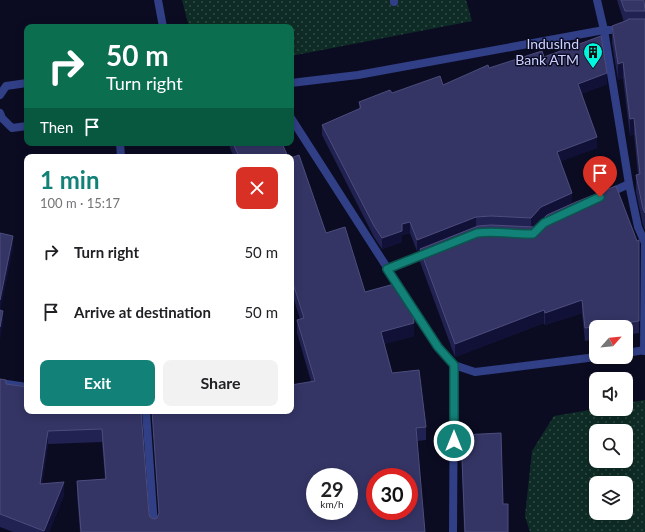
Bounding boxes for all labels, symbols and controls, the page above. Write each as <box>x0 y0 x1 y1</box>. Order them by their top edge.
place label: IndusInd Bank ATM <box>515 35 579 68</box>
text: 50 m <box>106 38 169 72</box>
icon: right <box>40 40 92 92</box>
building icon: IndusInd Bank ATM <box>582 41 604 69</box>
text: Turn right <box>106 72 183 94</box>
icon: arrive <box>81 116 103 138</box>
text: Then <box>40 118 73 136</box>
pin <box>583 156 617 197</box>
icon: arrive <box>589 162 611 184</box>
text: 1 min <box>40 165 100 194</box>
button: close <box>236 167 278 209</box>
text: 100 m · 15:17 <box>40 195 120 211</box>
icon: right <box>40 241 62 263</box>
text: Turn right <box>74 243 139 261</box>
text: 50 m <box>244 243 278 261</box>
icon: arrive <box>40 301 62 323</box>
text: Arrive at destination <box>74 303 211 321</box>
text: 50 m <box>244 303 278 321</box>
north arrow <box>589 320 633 364</box>
map controls <box>589 320 633 520</box>
button: Exit <box>40 360 155 406</box>
button: Share <box>163 360 278 406</box>
button: sound <box>589 372 633 416</box>
position arrow <box>433 420 475 462</box>
button: search <box>589 424 633 468</box>
speed limit sign: 30 <box>366 468 418 520</box>
button: layers <box>589 476 633 520</box>
text: 29 <box>320 477 344 501</box>
text: km/h <box>320 498 344 510</box>

